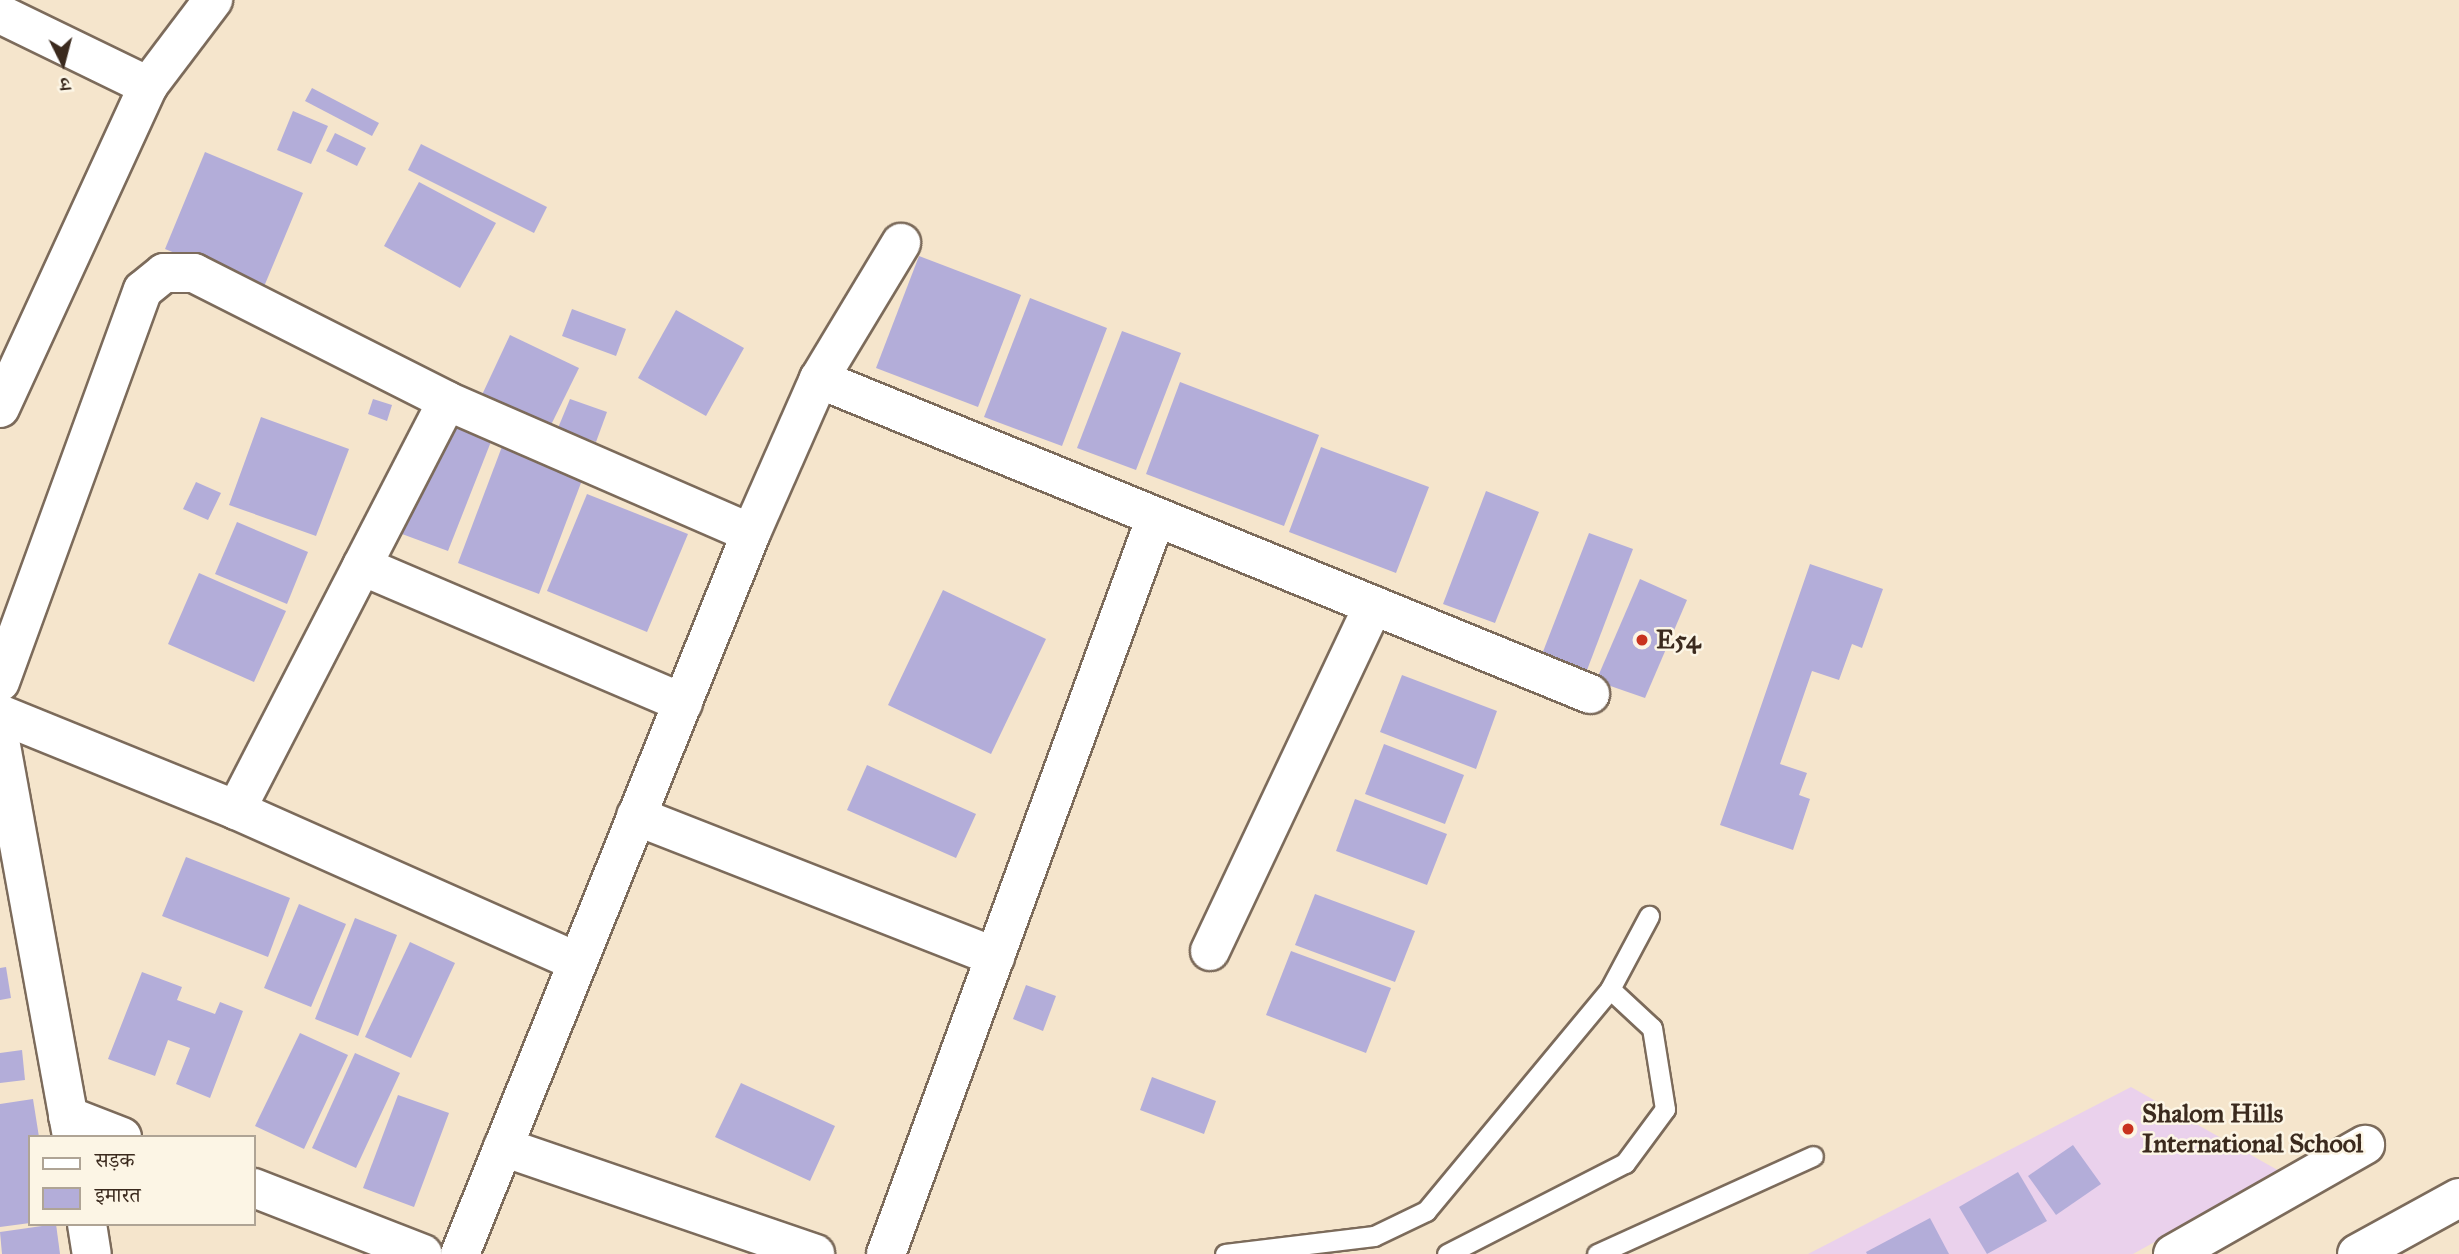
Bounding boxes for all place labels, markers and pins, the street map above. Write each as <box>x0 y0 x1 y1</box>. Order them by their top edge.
place label: E54 <box>1656 624 1701 656</box>
marker: E54 <box>1634 632 1650 648</box>
place label: Shalom Hills International School <box>2142 1098 2363 1160</box>
marker: Shalom Hills International School <box>2120 1121 2136 1137</box>

